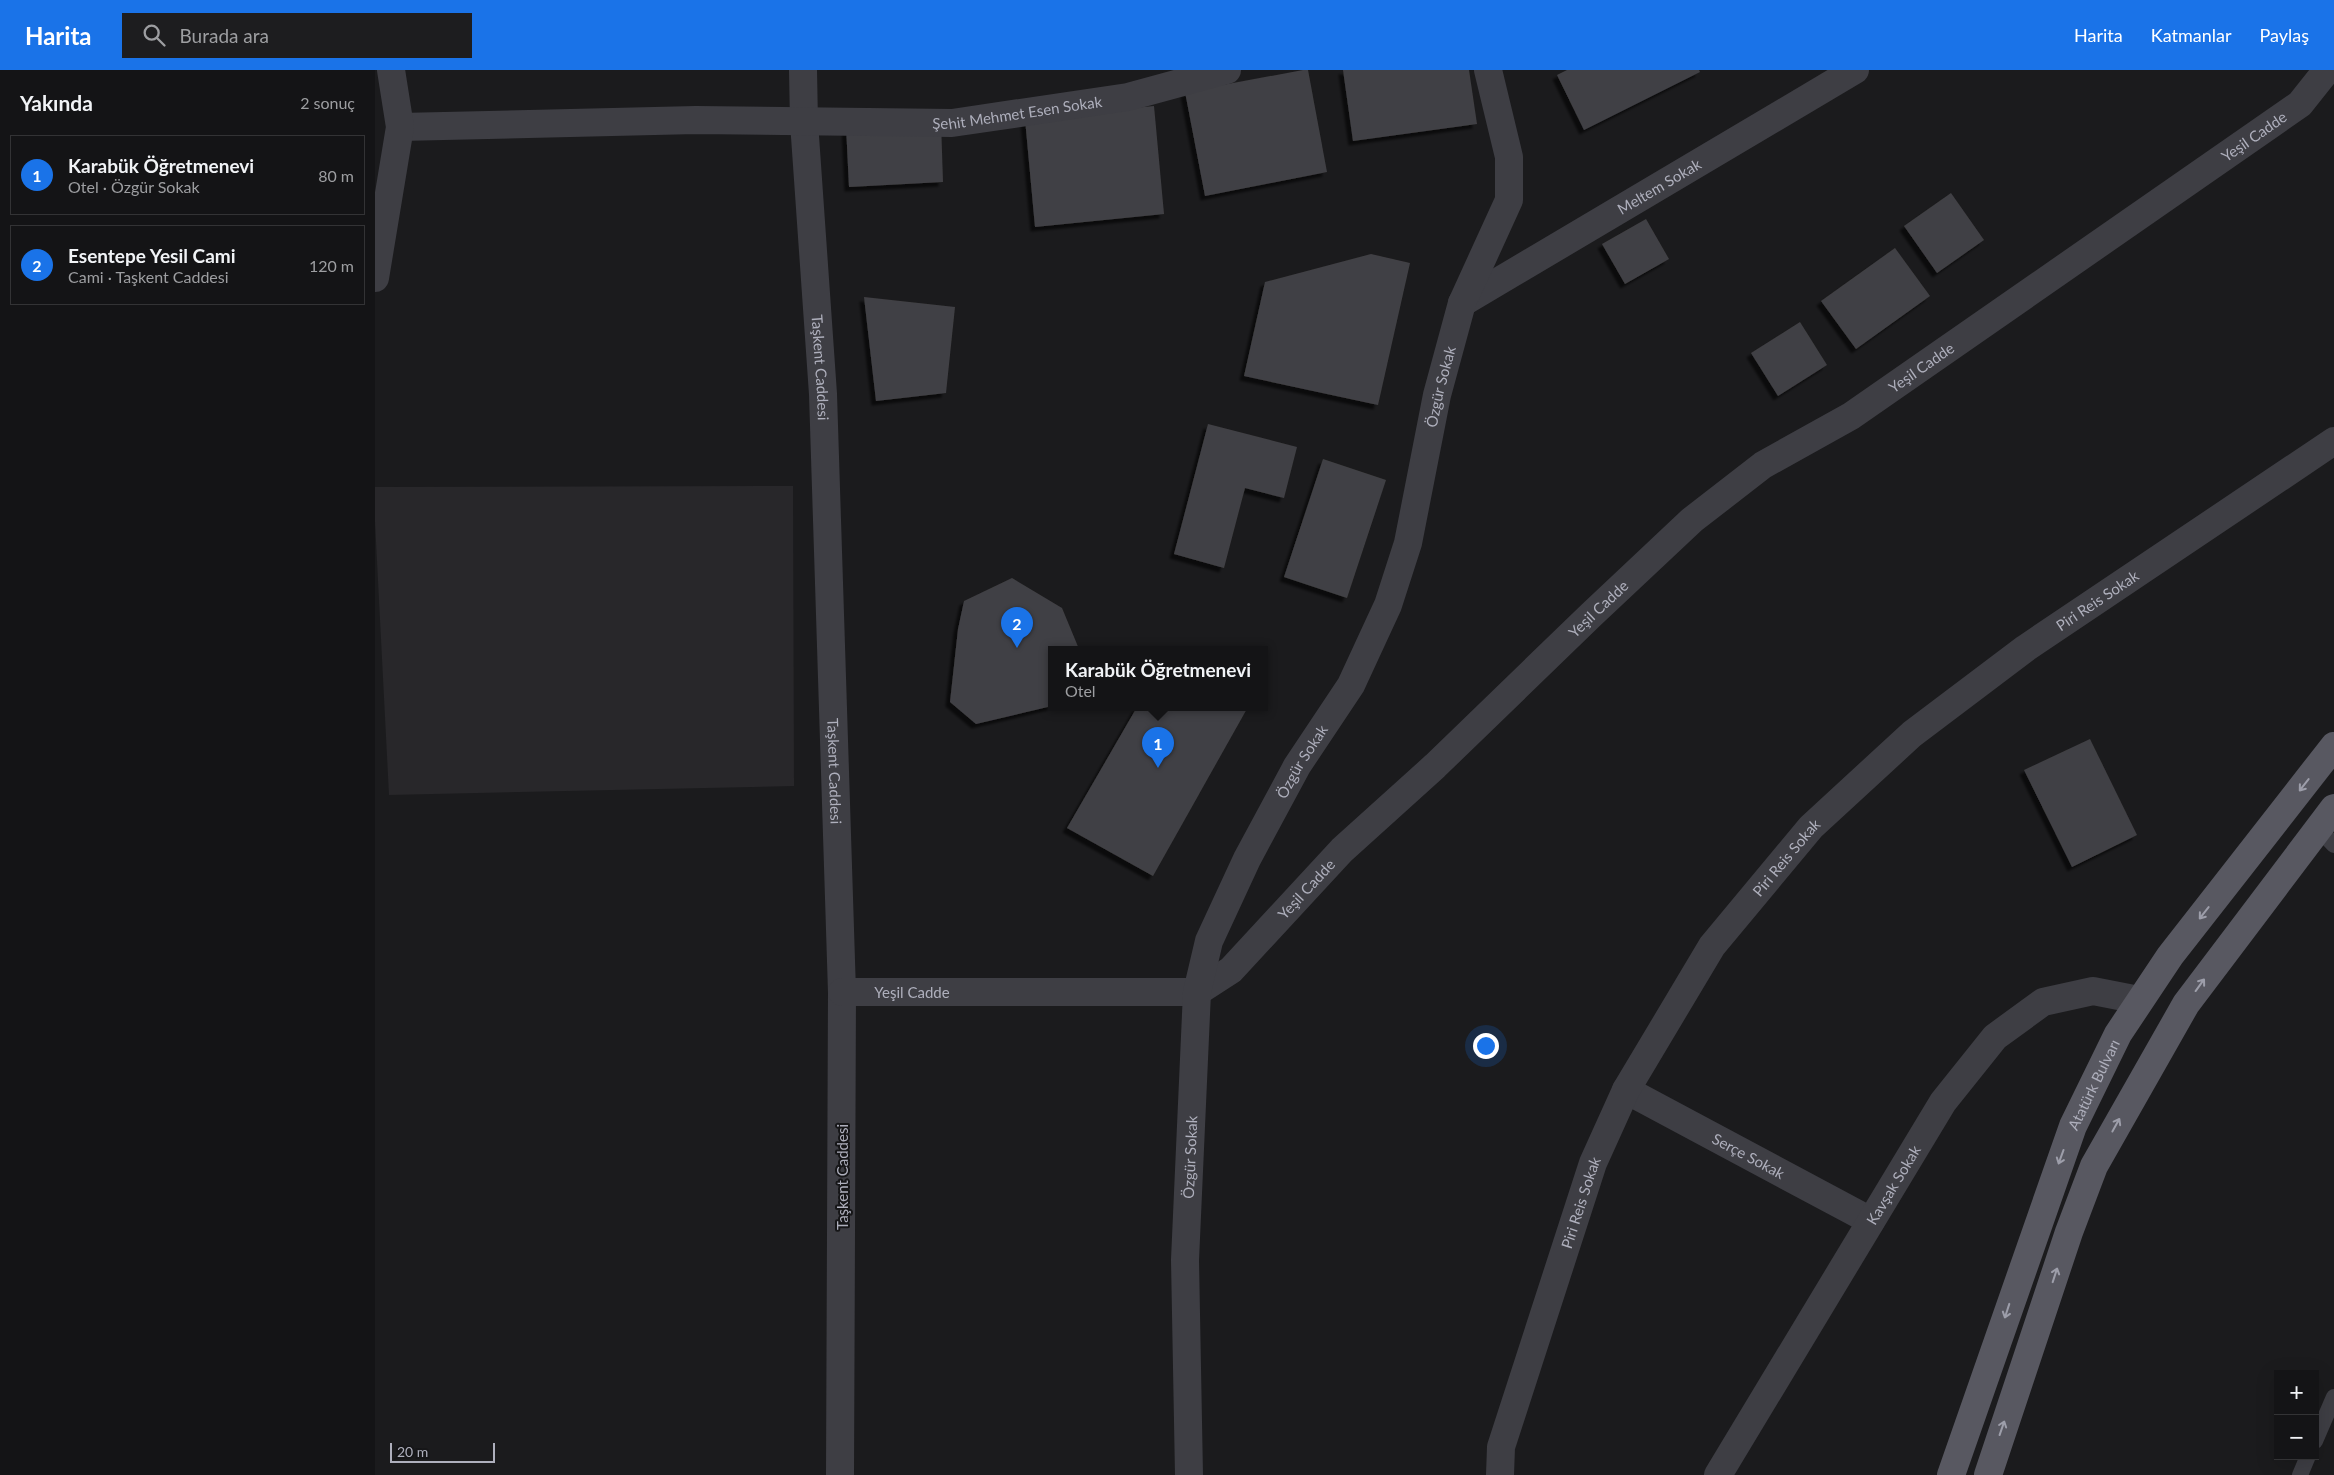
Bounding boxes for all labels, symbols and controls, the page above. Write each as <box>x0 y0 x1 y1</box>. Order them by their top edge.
search box <box>122 13 472 58</box>
text: Harita <box>25 21 92 50</box>
icon: search <box>140 21 168 49</box>
text: Burada ara <box>180 24 269 47</box>
text: Harita <box>2074 24 2123 46</box>
text: Katmanlar <box>2151 24 2231 46</box>
text: Paylaş <box>2259 24 2309 46</box>
text: Yakında <box>20 90 93 115</box>
street label: Şehit Mehmet Esen Sokak <box>932 92 1104 132</box>
text: 2 sonuç <box>300 93 355 112</box>
street label: Yeşil Cadde <box>2218 107 2290 165</box>
text: Karabük Öğretmenevi <box>68 154 254 177</box>
street label: Meltem Sokak <box>1614 154 1704 218</box>
text: 1 <box>32 166 42 185</box>
text: 80 m <box>318 166 354 185</box>
text: Otel · Özgür Sokak <box>68 177 200 196</box>
text: Esentepe Yesil Cami <box>68 244 236 267</box>
text: 2 <box>32 256 42 275</box>
text: 120 m <box>309 256 354 275</box>
text: Cami · Taşkent Caddesi <box>68 267 229 286</box>
street label: Taşkent Caddesi <box>808 314 833 421</box>
street label: Yeşil Cadde <box>1885 338 1957 396</box>
street label: Özgür Sokak <box>1422 344 1459 429</box>
street label: Piri Reis Sokak <box>2052 566 2142 634</box>
street label: Yeşil Cadde <box>1565 576 1632 641</box>
pin: 2 <box>1001 607 1033 648</box>
popup <box>1048 646 1268 711</box>
text: Karabük Öğretmenevi <box>1065 658 1251 681</box>
text: Otel <box>1065 681 1096 700</box>
street label: Taşkent Caddesi <box>824 718 846 824</box>
street label: Özgür Sokak <box>1272 721 1331 801</box>
pin: 1 <box>1142 727 1174 768</box>
one-way arrow <box>2299 778 2310 791</box>
street label: Piri Reis Sokak <box>1748 814 1824 900</box>
street label: Yeşil Cadde <box>1274 855 1338 923</box>
one-way arrow <box>2199 906 2209 920</box>
one-way arrow <box>2194 979 2205 993</box>
street label: Yeşil Cadde <box>874 983 950 1001</box>
your location <box>1473 1033 1499 1059</box>
street label: Atatürk Bulvarı <box>2064 1036 2123 1133</box>
street label: Özgür Sokak <box>1179 1115 1200 1199</box>
one-way arrow <box>2111 1117 2121 1132</box>
street label: Taşkent Caddesi <box>833 1124 851 1230</box>
street label: Serçe Sokak <box>1709 1129 1788 1182</box>
street label: Kavşak Sokak <box>1862 1141 1924 1228</box>
one-way arrow <box>2056 1149 2065 1164</box>
street label: Piri Reis Sokak <box>1557 1153 1604 1251</box>
one-way arrow <box>2050 1267 2060 1283</box>
one-way arrow <box>2002 1302 2011 1318</box>
map controls <box>2274 1370 2319 1460</box>
button: + <box>2274 1370 2319 1415</box>
button: − <box>2274 1415 2319 1460</box>
one-way arrow <box>1998 1421 2007 1437</box>
scale bar <box>390 1440 495 1463</box>
text: 20 m <box>397 1443 428 1460</box>

